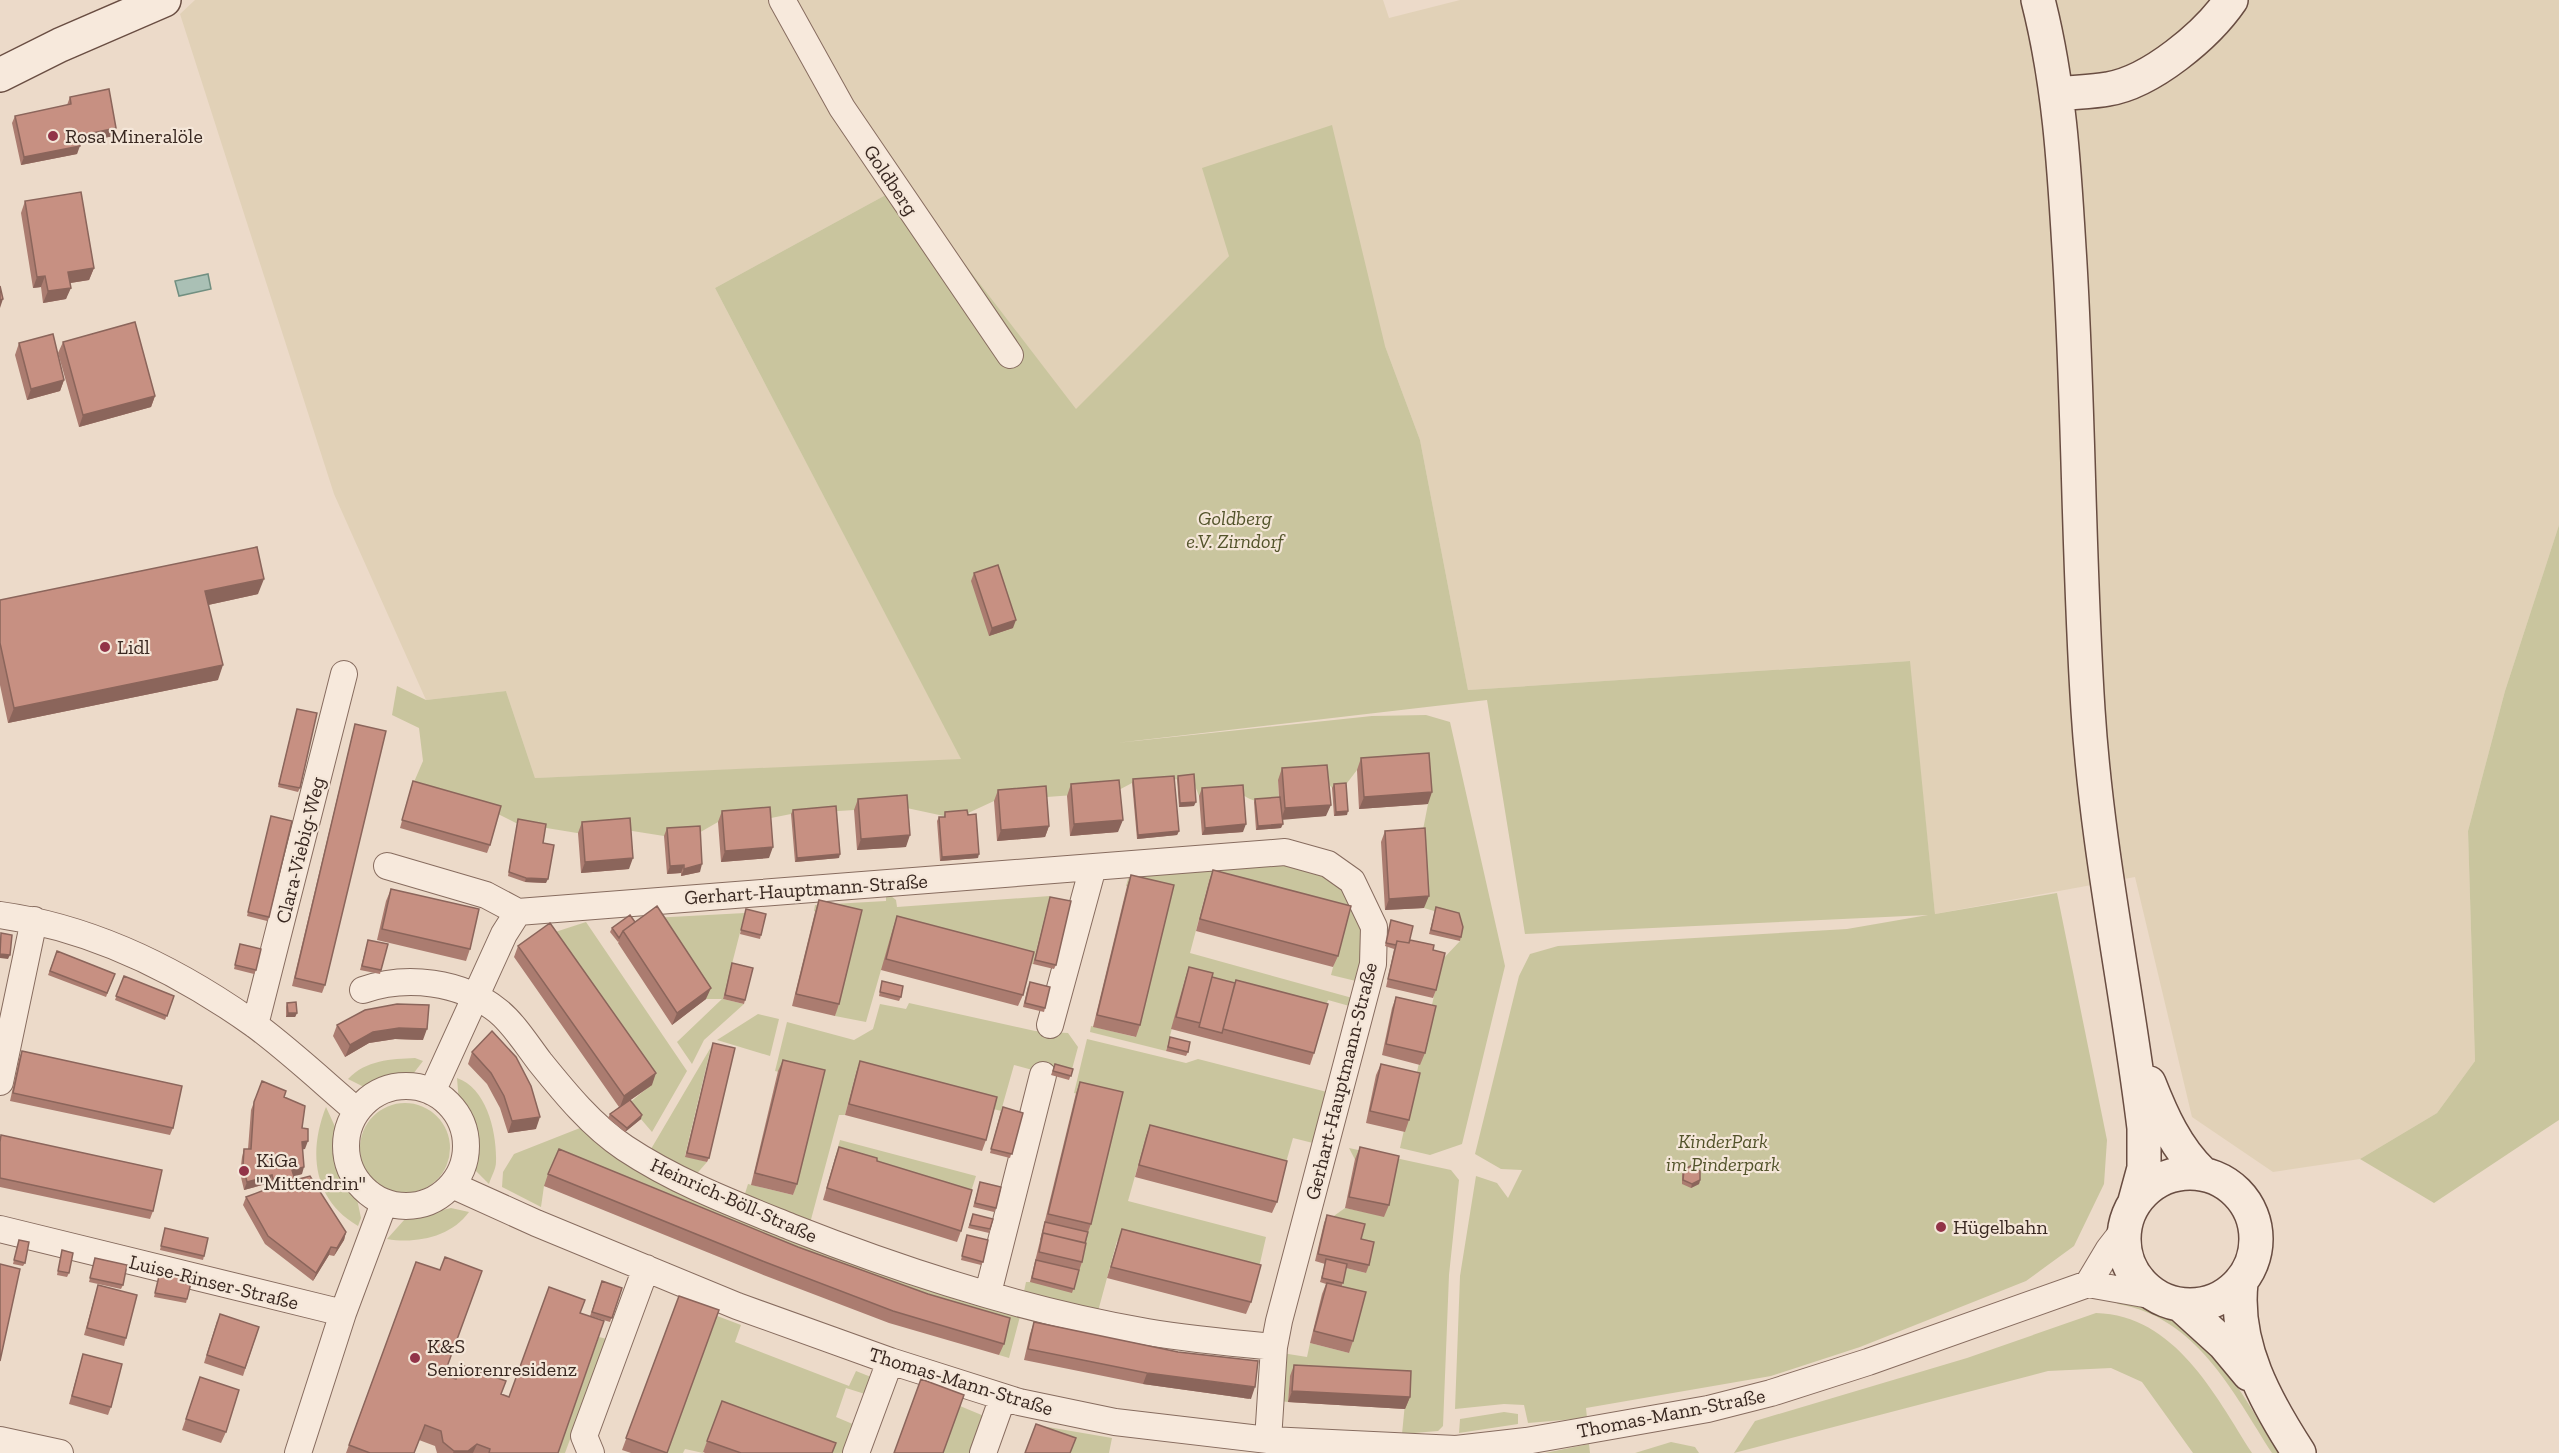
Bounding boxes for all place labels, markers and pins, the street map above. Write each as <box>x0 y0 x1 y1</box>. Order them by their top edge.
place label: Rosa Mineralöle <box>65 124 203 148</box>
marker: Rosa Mineralöle <box>46 129 60 143</box>
place label: Lidl <box>117 635 150 659</box>
marker: Lidl <box>98 640 112 654</box>
place label: KiGa "Mittendrin" <box>256 1148 366 1195</box>
marker: KiGa "Mittendrin" <box>237 1164 251 1178</box>
place label: Hügelbahn <box>1953 1215 2048 1239</box>
marker: Hügelbahn <box>1934 1220 1948 1234</box>
place label: K&S Seniorenresidenz <box>427 1334 577 1381</box>
marker: K&S Seniorenresidenz <box>408 1351 422 1365</box>

